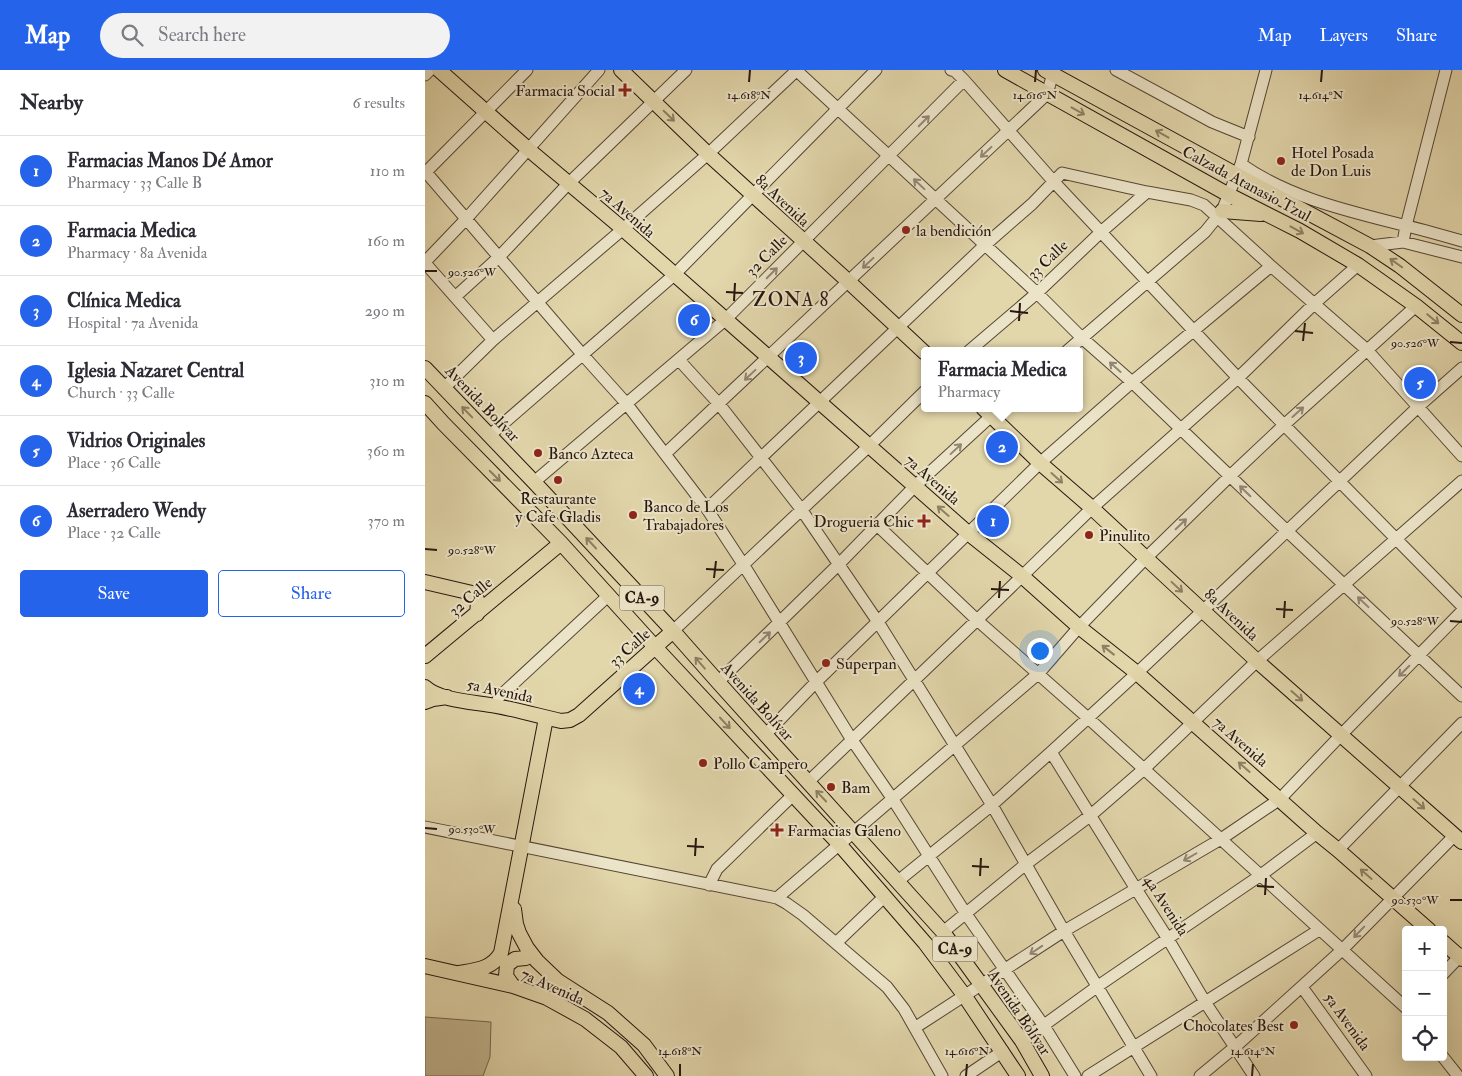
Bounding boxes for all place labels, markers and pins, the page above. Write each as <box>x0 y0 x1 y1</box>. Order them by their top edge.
place label: Farmacia Social <box>515 81 615 101</box>
marker: Farmacia Social <box>619 84 631 96</box>
place label: Hotel Posada de Don Luis <box>1291 143 1374 181</box>
marker: Hotel Posada de Don Luis <box>1275 155 1287 167</box>
place label: la bendición <box>916 221 991 241</box>
marker: la bendición <box>900 224 912 236</box>
pin: 6 <box>678 301 710 339</box>
pin: 3 <box>785 339 817 377</box>
pin: 5 <box>1404 364 1436 402</box>
pin: 2 <box>986 428 1018 466</box>
place label: Banco Azteca <box>548 444 634 464</box>
marker: Banco Azteca <box>532 447 544 459</box>
marker: Restaurante y Cafe Gladis <box>552 474 564 486</box>
place label: Restaurante y Cafe Gladis <box>515 489 601 527</box>
place label: Banco de Los Trabajadores <box>643 497 729 535</box>
pin: 1 <box>977 502 1009 540</box>
marker: Banco de Los Trabajadores <box>627 509 639 521</box>
place label: Drogueria Chic <box>813 512 915 532</box>
marker: Drogueria Chic <box>918 515 930 527</box>
place label: Pinulito <box>1099 526 1150 546</box>
marker: Pinulito <box>1083 529 1095 541</box>
place label: Superpan <box>836 654 897 675</box>
marker: Superpan <box>820 657 832 669</box>
pin: 4 <box>623 670 655 708</box>
place label: Pollo Campero <box>713 754 808 775</box>
marker: Pollo Campero <box>697 757 709 769</box>
place label: Bam <box>841 778 871 798</box>
marker: Bam <box>825 781 837 793</box>
place label: Farmacias Galeno <box>787 821 901 841</box>
marker: Farmacias Galeno <box>771 824 783 836</box>
place label: Chocolates Best <box>1183 1016 1284 1036</box>
marker: Chocolates Best <box>1288 1019 1300 1031</box>

